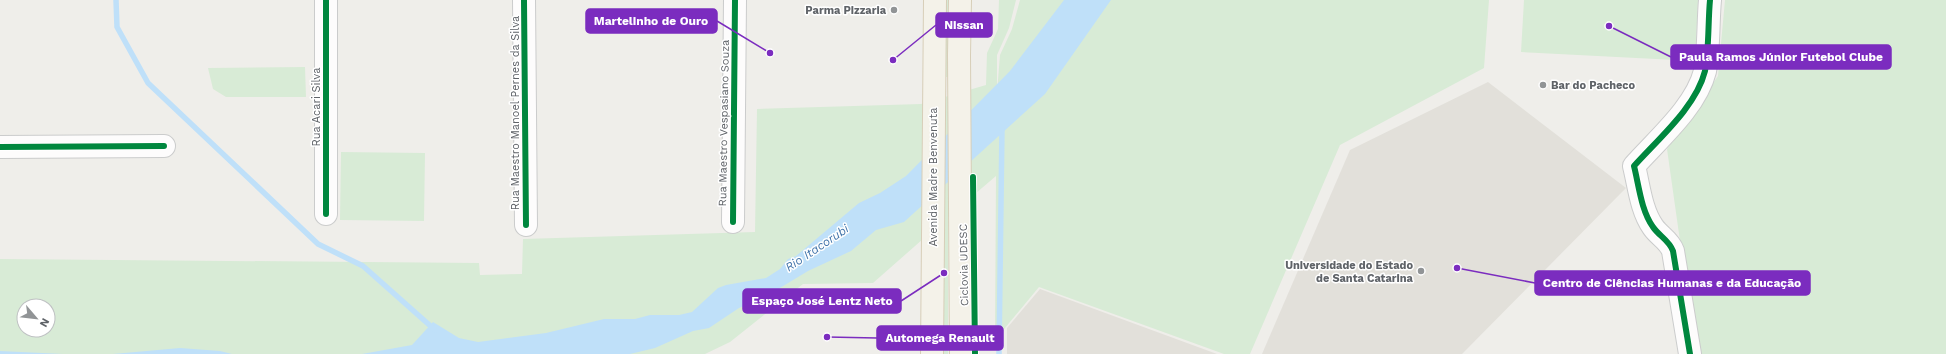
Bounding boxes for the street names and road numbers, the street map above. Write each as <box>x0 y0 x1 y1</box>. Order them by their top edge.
street label: Rua Maestro Manoel Pernes da Silva <box>509 16 522 210</box>
street label: Rua Maestro Vespasiano Souza <box>716 39 732 207</box>
street label: Rua Acari Silva <box>310 68 323 146</box>
street label: Avenida Madre Benvenuta <box>927 108 940 246</box>
street label: Ciclovia UDESC <box>957 223 971 306</box>

